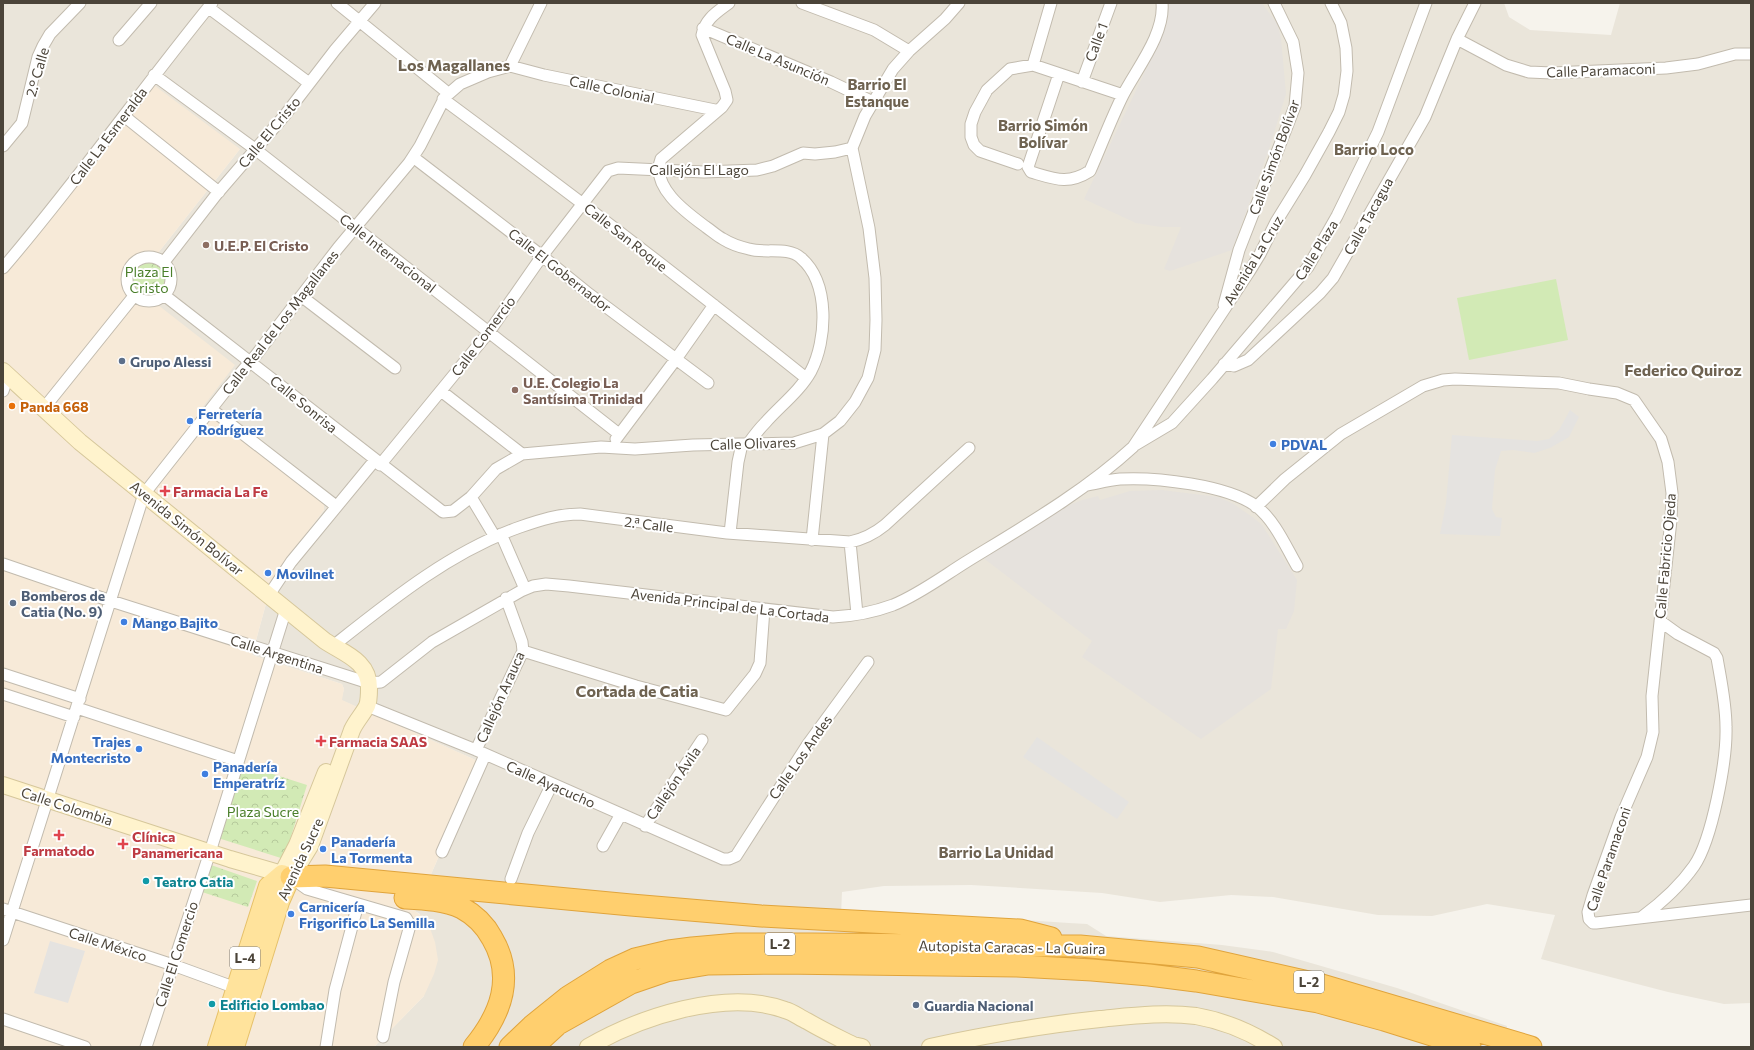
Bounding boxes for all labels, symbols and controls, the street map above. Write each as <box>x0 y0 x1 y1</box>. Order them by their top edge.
street label: Calle 1 <box>1081 20 1111 64</box>
street label: Calle La Asunción <box>724 30 832 88</box>
street label: 2.° Calle <box>22 45 52 99</box>
district label: Los Magallanes <box>398 55 510 74</box>
street label: Calle Paramaconi <box>1546 60 1656 80</box>
street label: Calle Colonial <box>568 72 656 106</box>
district label: Barrio El Estanque <box>845 75 909 110</box>
street label: Calle La Esmeralda <box>66 84 150 188</box>
street label: Calle El Cristo <box>234 93 304 171</box>
street label: Calle Simón Bolívar <box>1245 97 1303 217</box>
district label: Barrio Simón Bolívar <box>998 116 1088 151</box>
district label: Barrio Loco <box>1334 140 1414 158</box>
street label: Callejón El Lago <box>649 161 749 178</box>
street label: Calle Tacagua <box>1340 174 1396 258</box>
street label: Calle San Roque <box>581 199 671 275</box>
street label: Calle Internacional <box>336 210 440 296</box>
street label: Avenida La Cruz <box>1220 212 1286 308</box>
street label: Calle Plaza <box>1291 217 1341 283</box>
street label: Calle El Gobernador <box>505 225 615 316</box>
place label: U.E.P. El Cristo <box>214 237 309 254</box>
marker: U.E.P. El Cristo <box>201 240 211 250</box>
street label: Calle Real de Los Magallanes <box>218 246 342 398</box>
park label: Plaza El Cristo <box>125 263 173 296</box>
street label: Calle Comercio <box>447 293 519 379</box>
place label: Grupo Alessi <box>130 353 212 370</box>
marker: Grupo Alessi <box>117 356 127 366</box>
district label: Federico Quiroz <box>1624 360 1742 379</box>
street label: Calle Sonrisa <box>267 372 341 436</box>
place label: U.E. Colegio La Santísima Trinidad <box>523 374 643 407</box>
marker: U.E. Colegio La Santísima Trinidad <box>510 385 520 395</box>
place label: Panda 668 <box>20 398 89 415</box>
marker: Panda 668 <box>7 401 17 411</box>
place label: Ferretería Rodríguez <box>198 405 264 438</box>
marker: Ferretería Rodríguez <box>185 416 195 426</box>
street label: Calle Olivares <box>710 433 796 453</box>
place label: PDVAL <box>1281 436 1327 453</box>
marker: PDVAL <box>1268 439 1278 449</box>
street label: Avenida Simón Bolívar <box>127 477 247 579</box>
place label: Farmacia La Fe <box>173 483 268 500</box>
marker: Farmacia La Fe <box>160 486 170 496</box>
street label: Calle Fabricio Ojeda <box>1651 492 1679 620</box>
street label: 2.ª Calle <box>623 513 675 535</box>
place label: Movilnet <box>276 565 334 582</box>
marker: Movilnet <box>263 568 273 578</box>
street label: Avenida Principal de La Cortada <box>630 584 830 626</box>
place label: Bomberos de Catia (No. 9) <box>21 587 105 620</box>
marker: Bomberos de Catia (No. 9) <box>8 598 18 608</box>
place label: Mango Bajito <box>132 614 218 631</box>
marker: Mango Bajito <box>119 617 129 627</box>
street label: Calle Argentina <box>228 631 326 677</box>
street label: Callejón Arauca <box>472 649 528 745</box>
district label: Cortada de Catia <box>576 681 699 700</box>
street label: Calle Los Andes <box>765 712 835 802</box>
place label: Trajes Montecristo <box>51 733 131 766</box>
place label: Farmacia SAAS <box>329 733 427 750</box>
marker: Farmacia SAAS <box>316 736 326 746</box>
street label: Callejón Ávila <box>642 743 704 823</box>
marker: Trajes Montecristo <box>134 744 144 754</box>
street label: Calle Ayacucho <box>504 757 598 811</box>
place label: Panadería Emperatríz <box>213 758 285 791</box>
marker: Panadería Emperatríz <box>200 769 210 779</box>
street label: Calle Colombia <box>19 783 115 829</box>
park label: Plaza Sucre <box>227 803 299 820</box>
street label: Calle Paramaconi <box>1582 805 1634 913</box>
street label: Avenida Sucre <box>274 815 326 903</box>
place label: Clínica Panamericana <box>132 828 223 861</box>
marker: Farmatodo <box>54 830 64 840</box>
place label: Panadería La Tormenta <box>331 833 412 866</box>
marker: Clínica Panamericana <box>117 838 129 850</box>
place label: Farmatodo <box>23 842 95 859</box>
district label: Barrio La Unidad <box>939 843 1053 861</box>
marker: Panadería La Tormenta <box>318 844 328 854</box>
place label: Teatro Catia <box>154 873 233 890</box>
marker: Teatro Catia <box>141 876 151 886</box>
place label: Carnicería Frigorifico La Semilla <box>299 898 435 931</box>
street label: Calle El Comercio <box>151 899 201 1009</box>
marker: Carnicería Frigorifico La Semilla <box>286 909 296 919</box>
street label: Calle México <box>67 923 149 965</box>
road number: L-2 <box>765 933 795 955</box>
street label: Autopista Caracas - La Guaira <box>919 937 1105 957</box>
road number: L-4 <box>230 947 260 969</box>
road number: L-2 <box>1294 971 1324 993</box>
place label: Edificio Lombao <box>220 996 325 1013</box>
place label: Guardia Nacional <box>924 997 1034 1014</box>
marker: Edificio Lombao <box>207 999 217 1009</box>
marker: Guardia Nacional <box>911 1000 921 1010</box>

